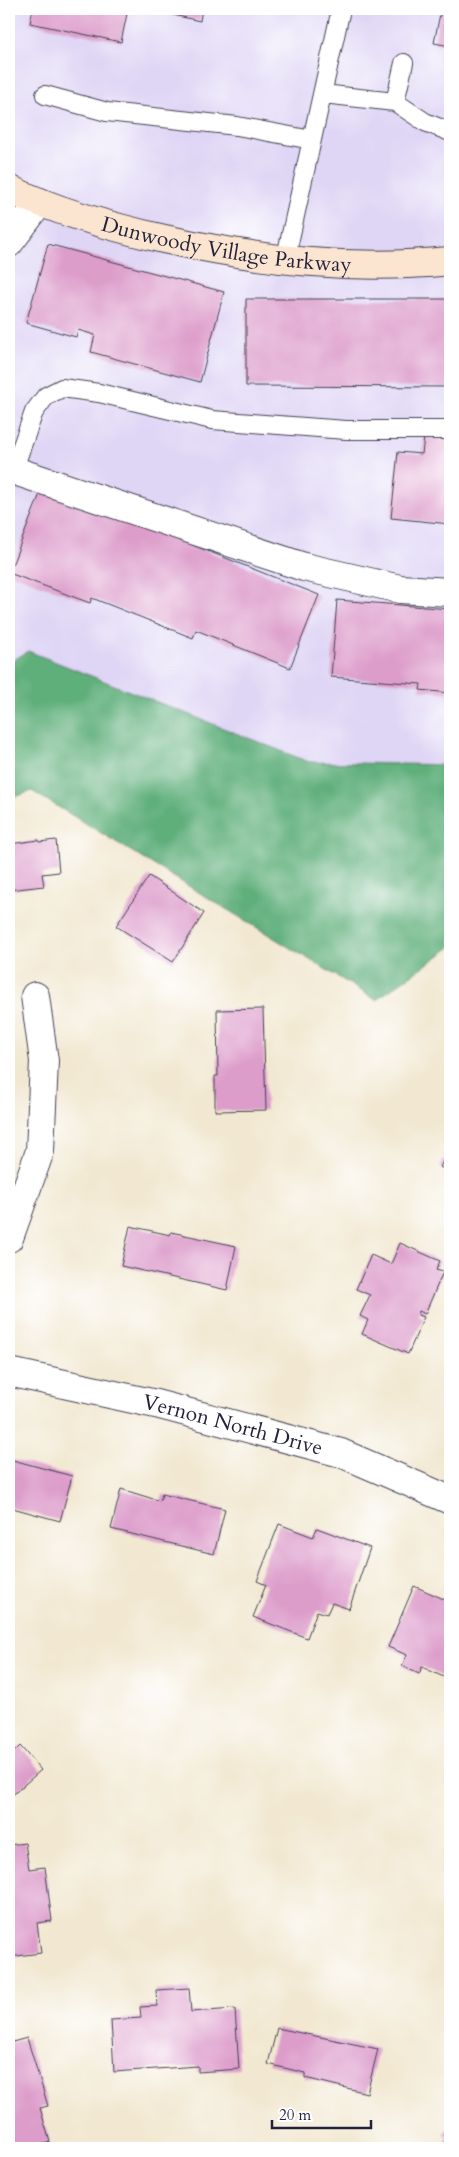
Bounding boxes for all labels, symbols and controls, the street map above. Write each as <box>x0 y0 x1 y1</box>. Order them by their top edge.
street label: Dunwoody Village Parkway <box>98 210 352 279</box>
street label: Vernon North Drive <box>140 1388 326 1463</box>
scale bar <box>272 2097 370 2129</box>
text: 20 m <box>279 2105 311 2125</box>

